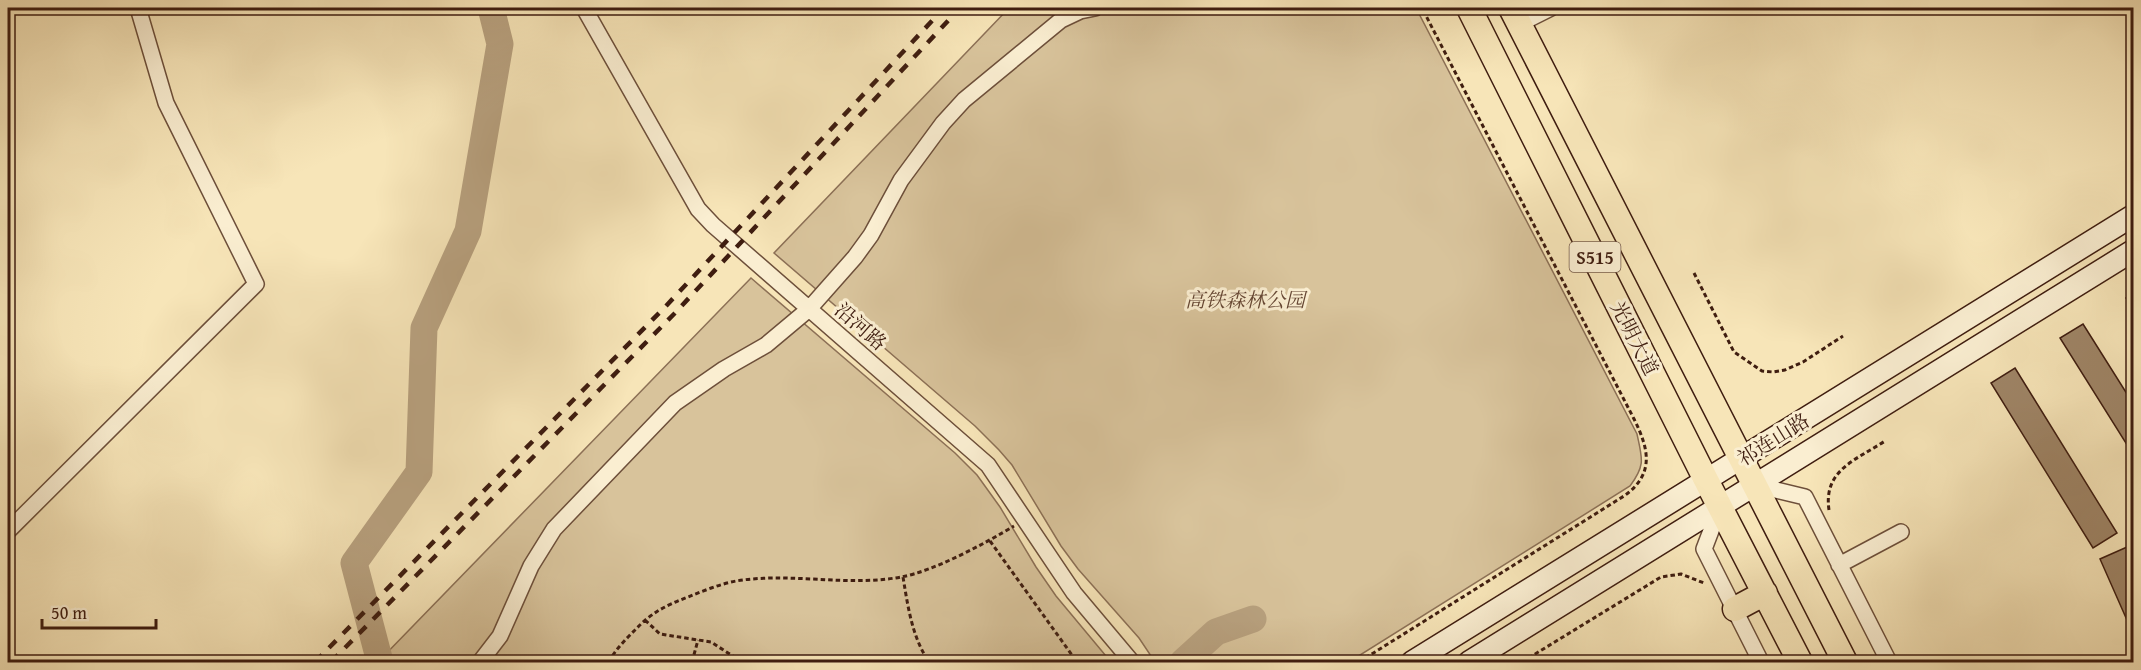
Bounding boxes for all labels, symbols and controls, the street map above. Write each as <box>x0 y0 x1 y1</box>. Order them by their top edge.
road number: S515 <box>1570 242 1620 272</box>
park label: 高铁森林公园 <box>1185 285 1308 314</box>
street label: 沿河路 <box>829 295 893 357</box>
street label: 光明大道 <box>1604 296 1666 380</box>
street label: 祁连山路 <box>1731 406 1815 472</box>
scale bar <box>42 592 156 630</box>
text: 50 m <box>51 599 87 626</box>

